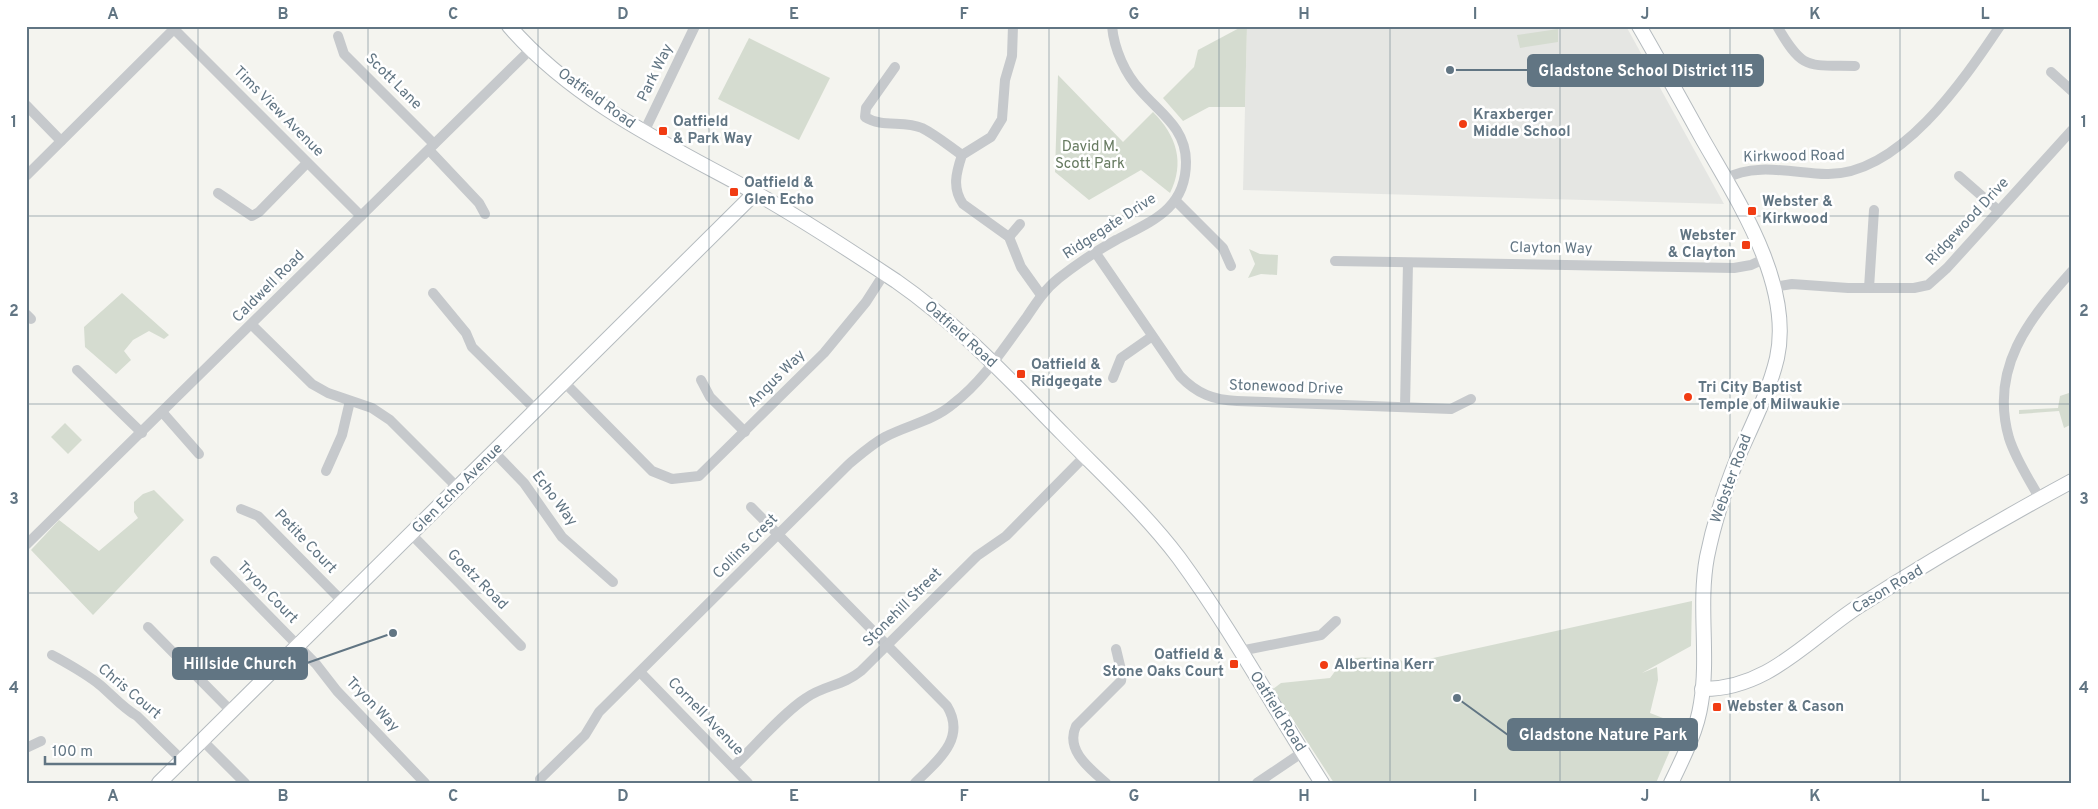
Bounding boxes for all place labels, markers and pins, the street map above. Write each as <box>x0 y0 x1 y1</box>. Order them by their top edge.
callout: Gladstone School District 115 <box>1528 55 1763 86</box>
place label: Kraxberger Middle School <box>1473 106 1571 142</box>
place label: Oatfield & Park Way <box>673 113 753 149</box>
marker: Kraxberger Middle School <box>1457 118 1469 130</box>
marker: Oatfield & Park Way <box>657 125 669 137</box>
place label: Oatfield & Glen Echo <box>744 174 814 210</box>
marker: Oatfield & Glen Echo <box>728 186 740 198</box>
place label: Webster & Kirkwood <box>1762 193 1833 229</box>
marker: Webster & Kirkwood <box>1746 205 1758 217</box>
place label: Webster & Clayton <box>1668 227 1737 263</box>
marker: Webster & Clayton <box>1740 239 1752 251</box>
place label: Oatfield & Ridgegate <box>1031 356 1102 392</box>
marker: Oatfield & Ridgegate <box>1015 368 1027 380</box>
place label: Tri City Baptist Temple of Milwaukie <box>1698 379 1840 415</box>
marker: Tri City Baptist Temple of Milwaukie <box>1682 391 1694 403</box>
place label: Oatfield & Stone Oaks Court <box>1103 646 1224 682</box>
callout: Hillside Church <box>173 648 307 679</box>
place label: Albertina Kerr <box>1334 656 1435 675</box>
marker: Oatfield & Stone Oaks Court <box>1228 658 1240 670</box>
marker: Albertina Kerr <box>1318 659 1330 671</box>
place label: Webster & Cason <box>1727 698 1844 717</box>
marker: Webster & Cason <box>1711 701 1723 713</box>
callout: Gladstone Nature Park <box>1508 719 1697 750</box>

